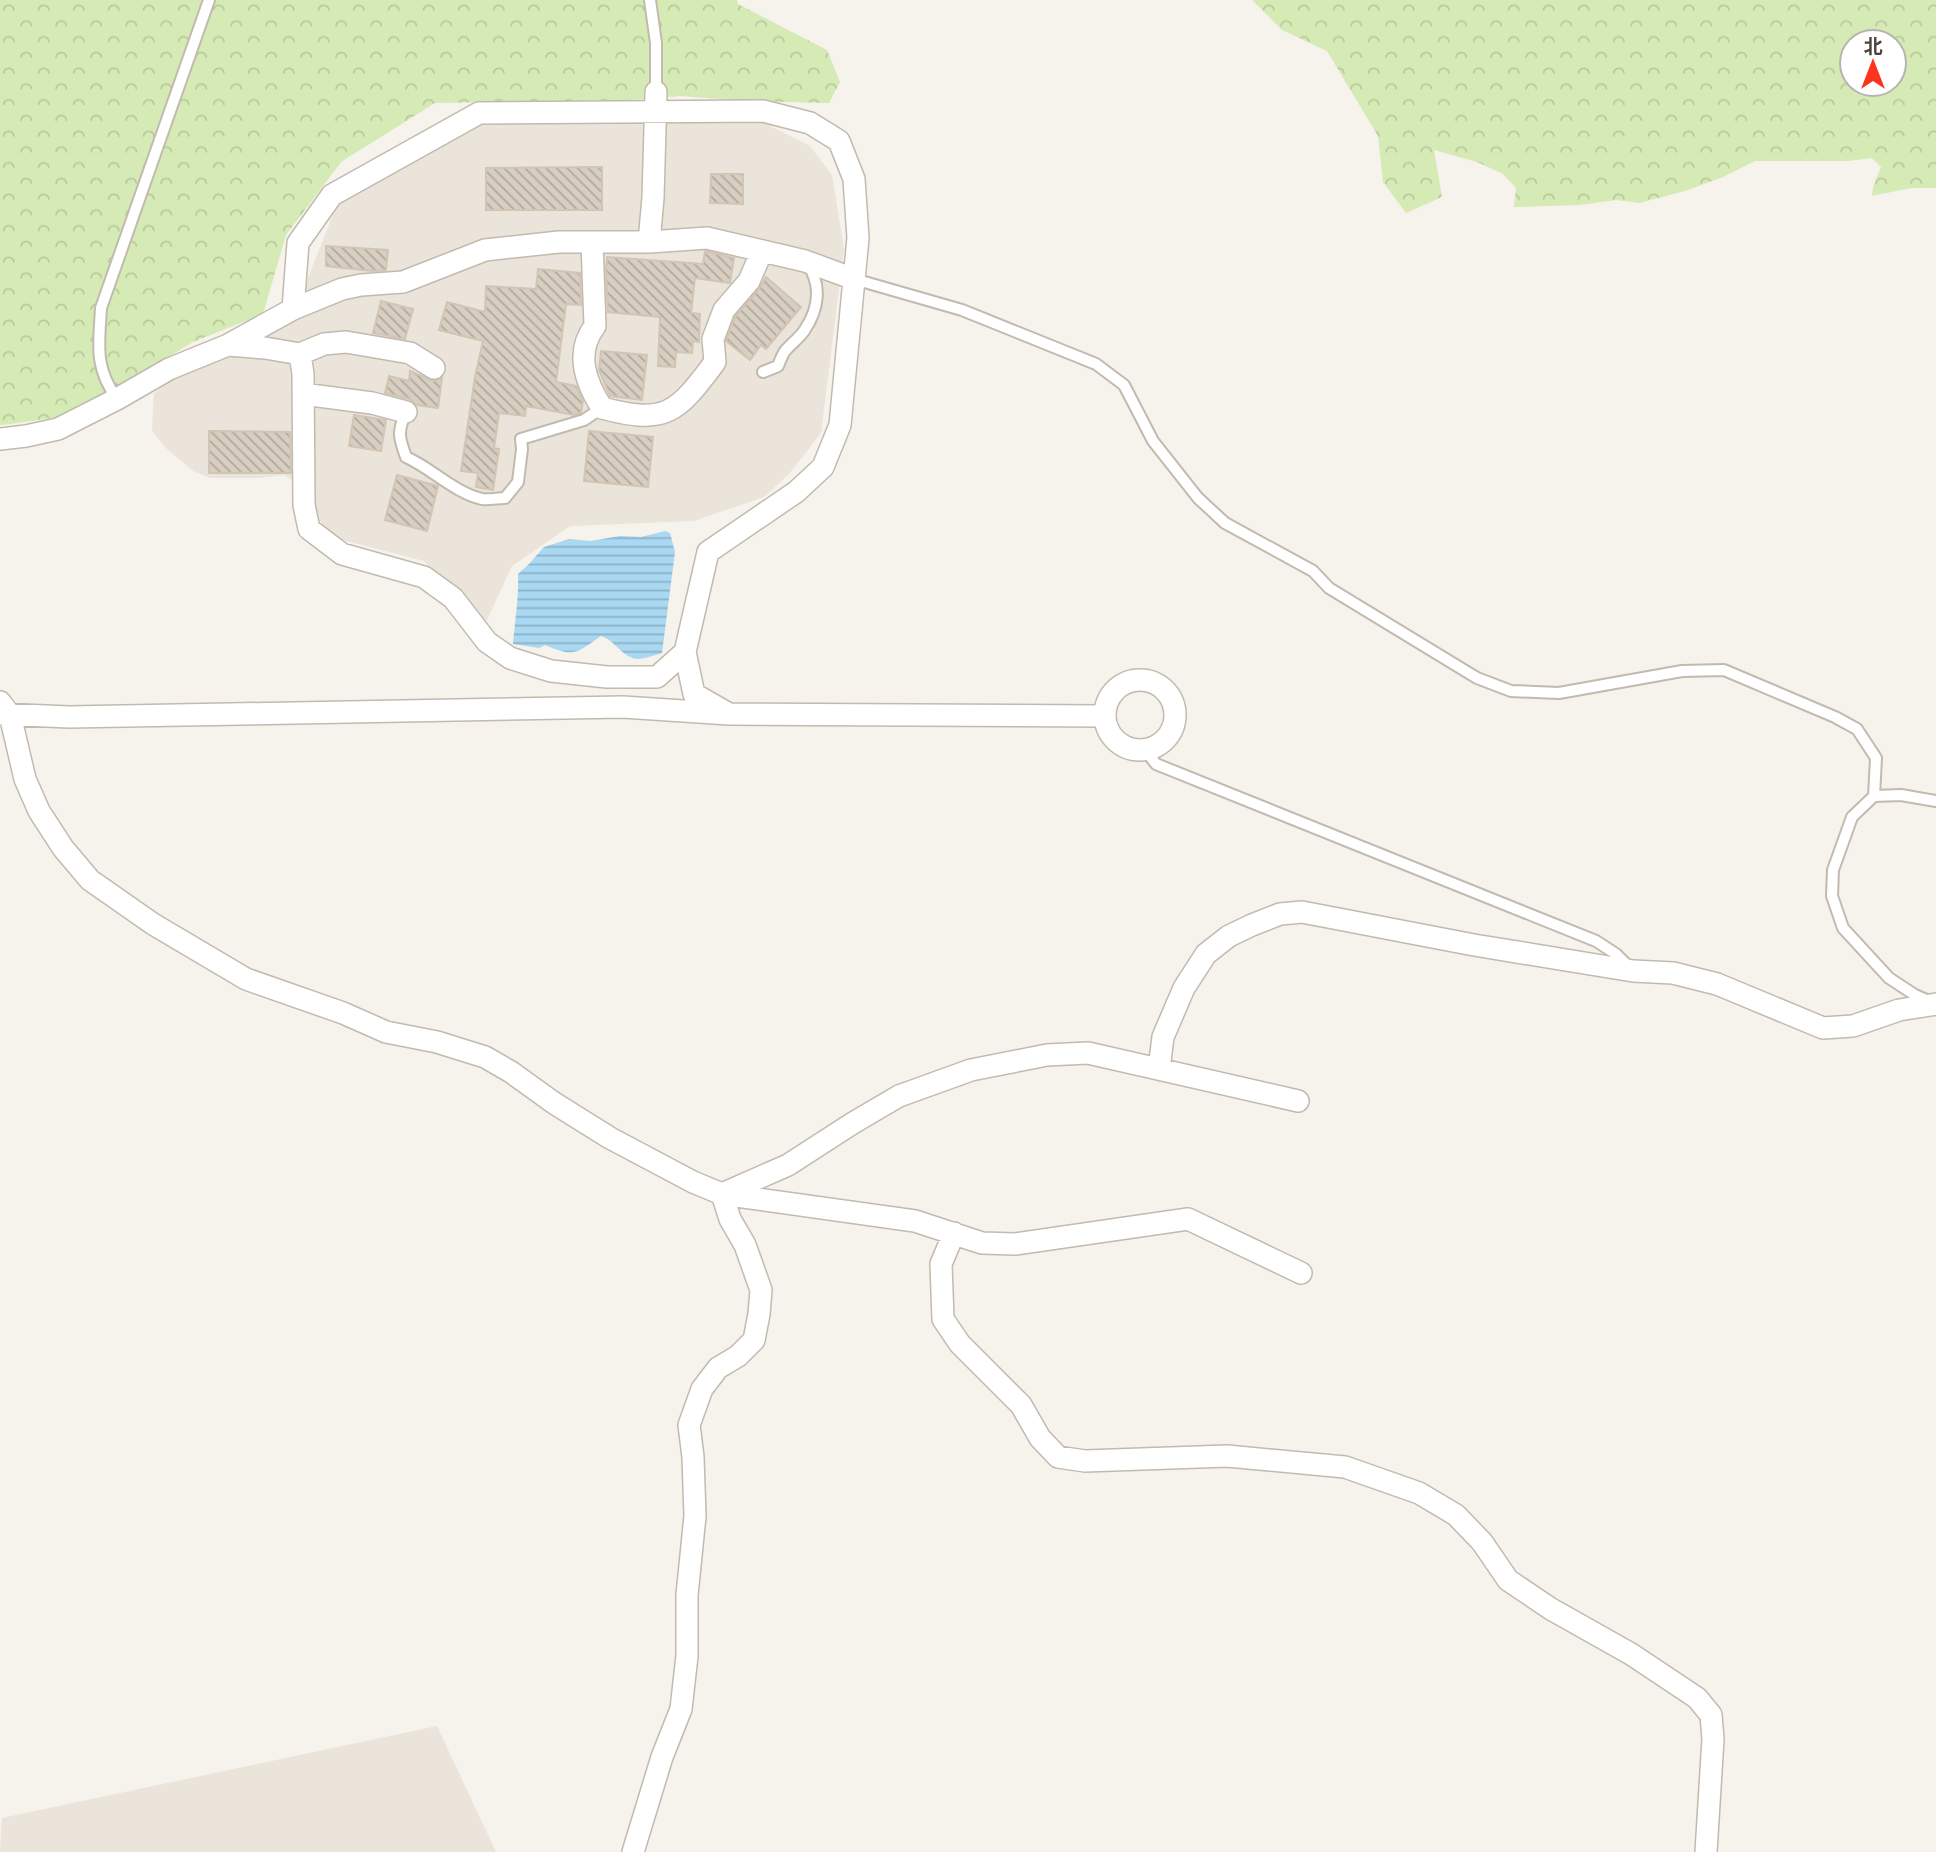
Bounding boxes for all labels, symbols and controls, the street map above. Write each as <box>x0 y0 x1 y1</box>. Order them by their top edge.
north arrow <box>1838 28 1908 98</box>
text: 北 <box>1863 34 1883 57</box>

